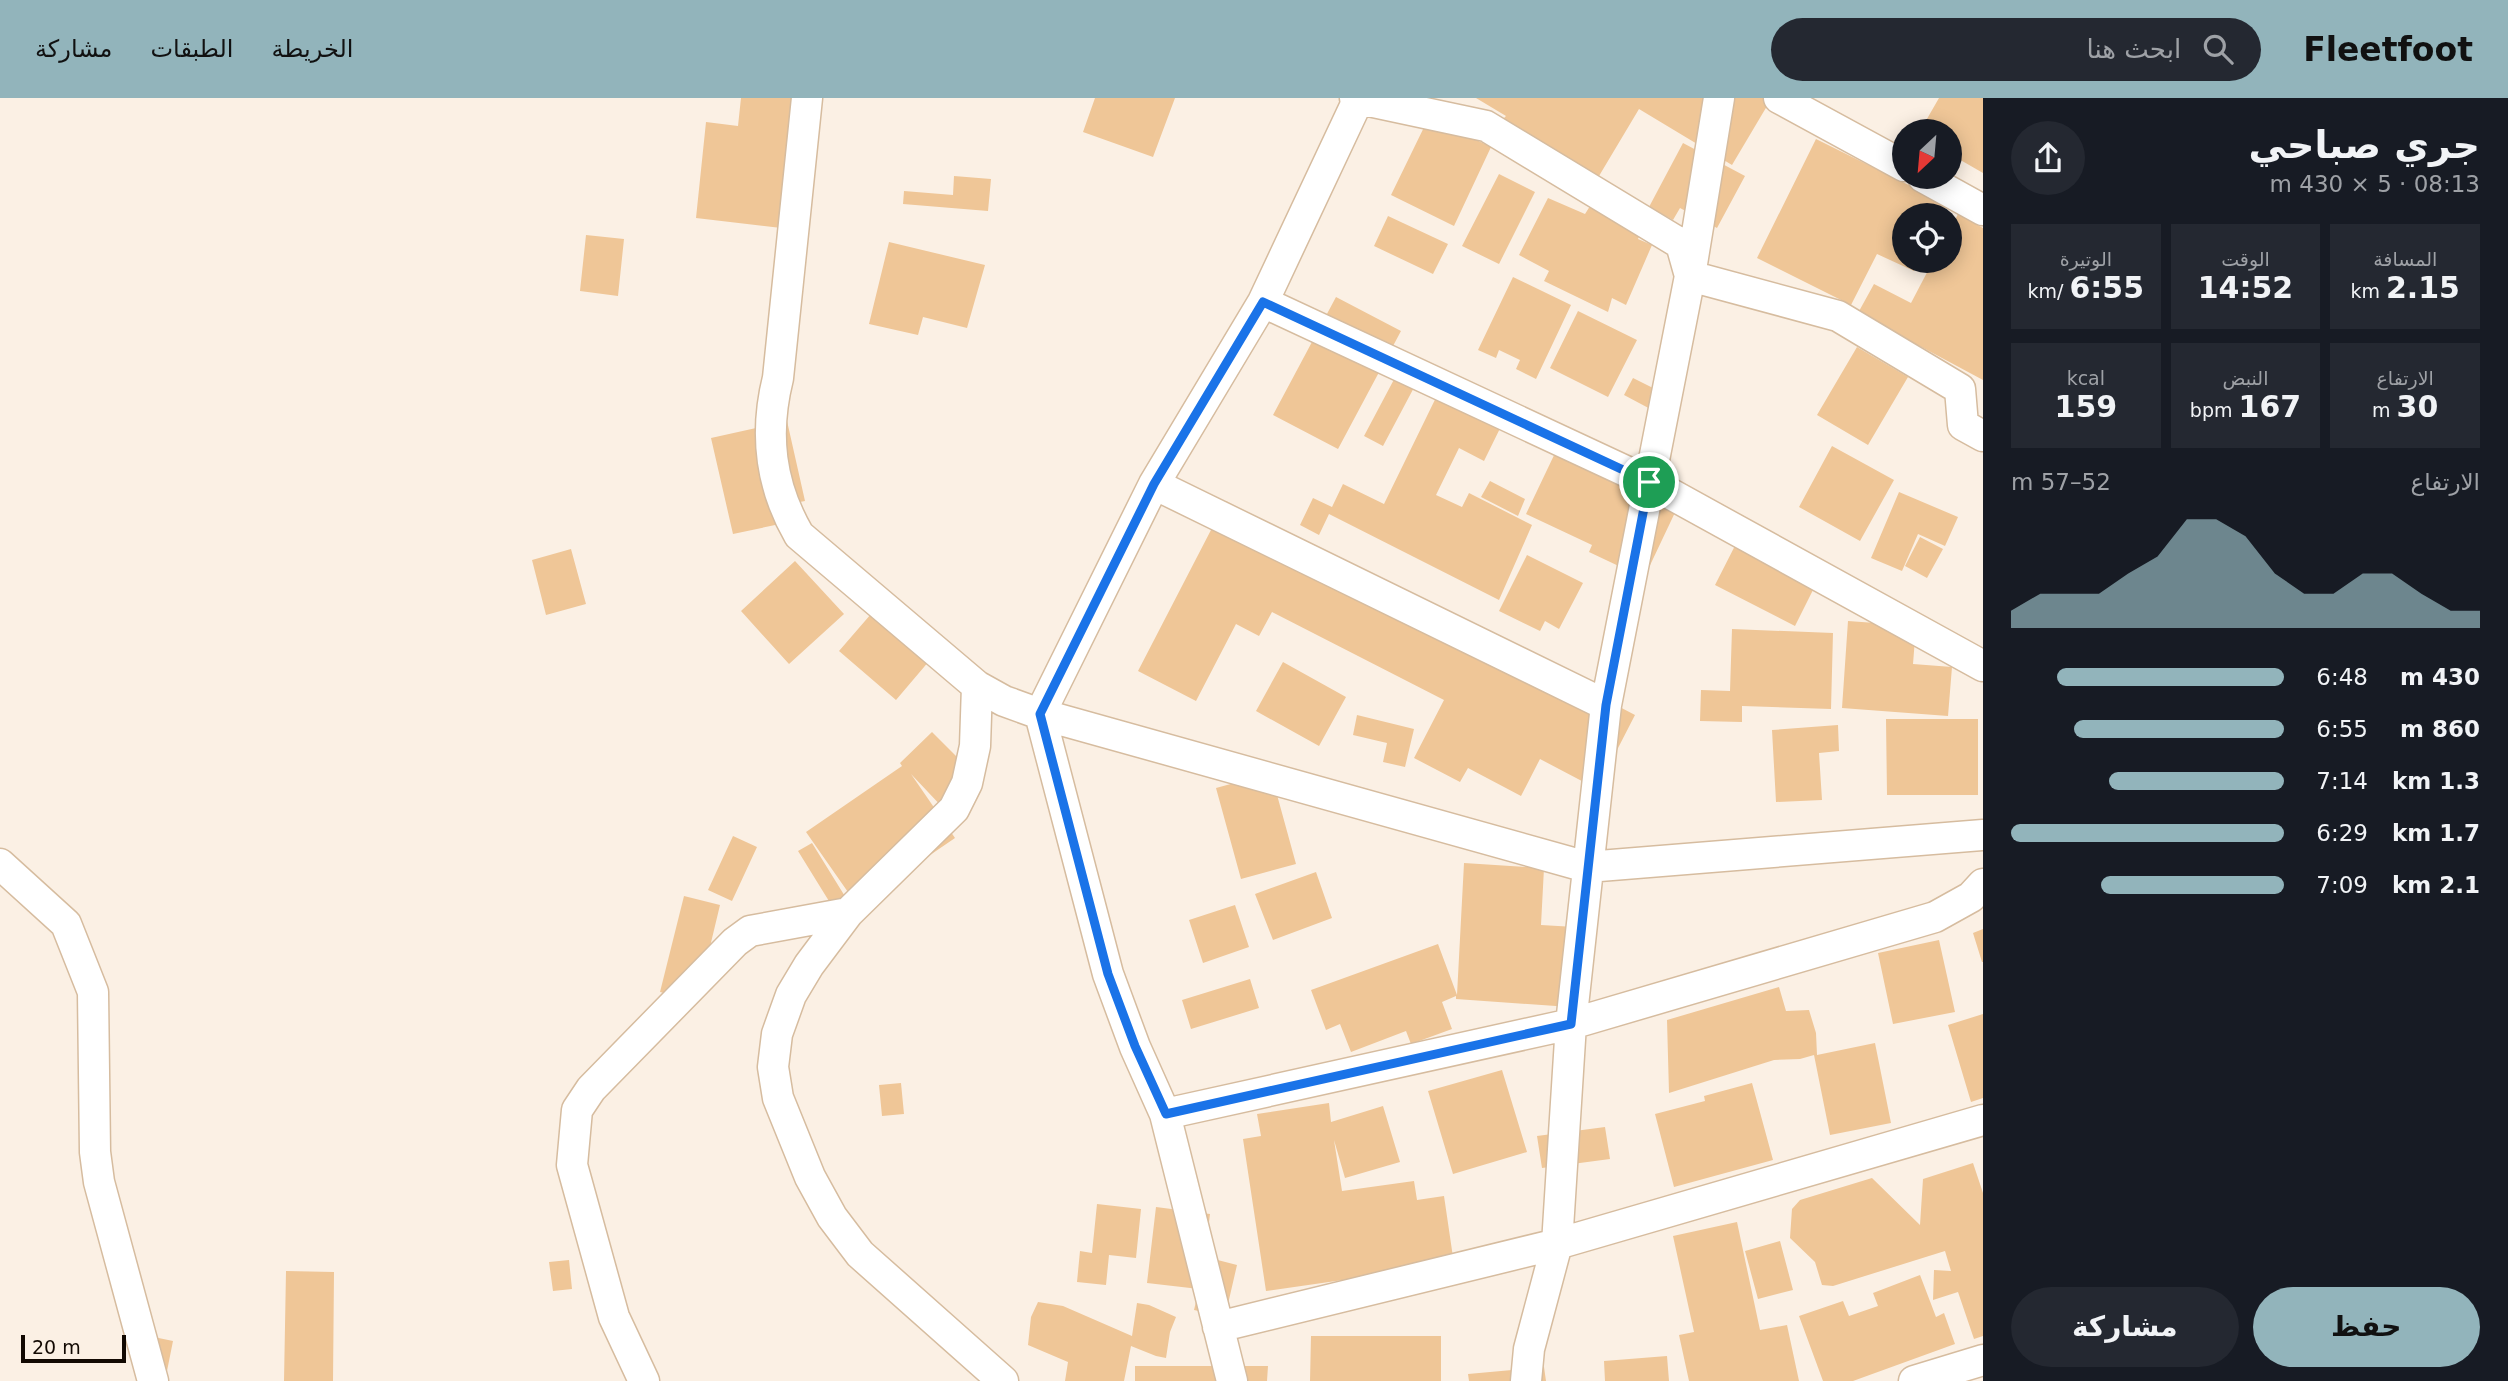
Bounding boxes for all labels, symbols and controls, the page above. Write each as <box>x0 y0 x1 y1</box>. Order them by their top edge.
search box <box>1771 18 2261 81</box>
icon: search <box>2199 30 2237 68</box>
text: Fleetfoot <box>2303 30 2473 69</box>
text: ابحث هنا <box>2087 34 2181 64</box>
text: مشاركة <box>35 35 112 63</box>
text: الطبقات <box>150 35 233 63</box>
text: الخريطة <box>271 35 353 63</box>
north arrow <box>1892 119 1962 189</box>
map controls <box>1892 119 1962 273</box>
button: share <box>2011 121 2085 195</box>
text: جري صباحي <box>2249 123 2480 167</box>
text: 08:13 · 5 × 430 m <box>2270 171 2480 197</box>
button: locate <box>1892 203 1962 273</box>
text: الوتيرة <box>2060 248 2112 270</box>
text: الوقت <box>2221 248 2270 270</box>
text: المسافة <box>2373 248 2437 270</box>
text: 6:55 <box>2070 270 2144 305</box>
text: 14:52 <box>2198 270 2293 305</box>
text: 2.15 <box>2386 270 2460 305</box>
text: /km <box>2028 280 2070 302</box>
text: km <box>2350 280 2386 302</box>
text: kcal <box>2067 367 2105 389</box>
text: النبض <box>2223 367 2268 389</box>
text: الارتفاع <box>2377 367 2434 389</box>
text: 159 <box>2055 389 2117 424</box>
text: 167 <box>2239 389 2301 424</box>
text: 30 <box>2397 389 2438 424</box>
text: bpm <box>2190 399 2239 421</box>
text: m <box>2372 399 2397 421</box>
pin <box>1619 452 1679 512</box>
icon: arrive <box>1630 463 1668 501</box>
text: 52–57 m <box>2011 469 2111 495</box>
text: الارتفاع <box>2411 469 2480 495</box>
text: 6:48 <box>2316 664 2368 690</box>
text: 430 m <box>2400 664 2480 690</box>
text: 6:55 <box>2316 716 2368 742</box>
text: 860 m <box>2400 716 2480 742</box>
text: 7:14 <box>2316 768 2368 794</box>
text: 1.3 km <box>2392 768 2480 794</box>
text: 6:29 <box>2316 820 2368 846</box>
text: 1.7 km <box>2392 820 2480 846</box>
text: 7:09 <box>2316 872 2368 898</box>
text: 2.1 km <box>2392 872 2480 898</box>
button: مشاركة <box>2011 1287 2239 1367</box>
button: حفظ <box>2253 1287 2480 1367</box>
scale bar <box>21 1332 126 1364</box>
text: 20 m <box>32 1336 81 1358</box>

